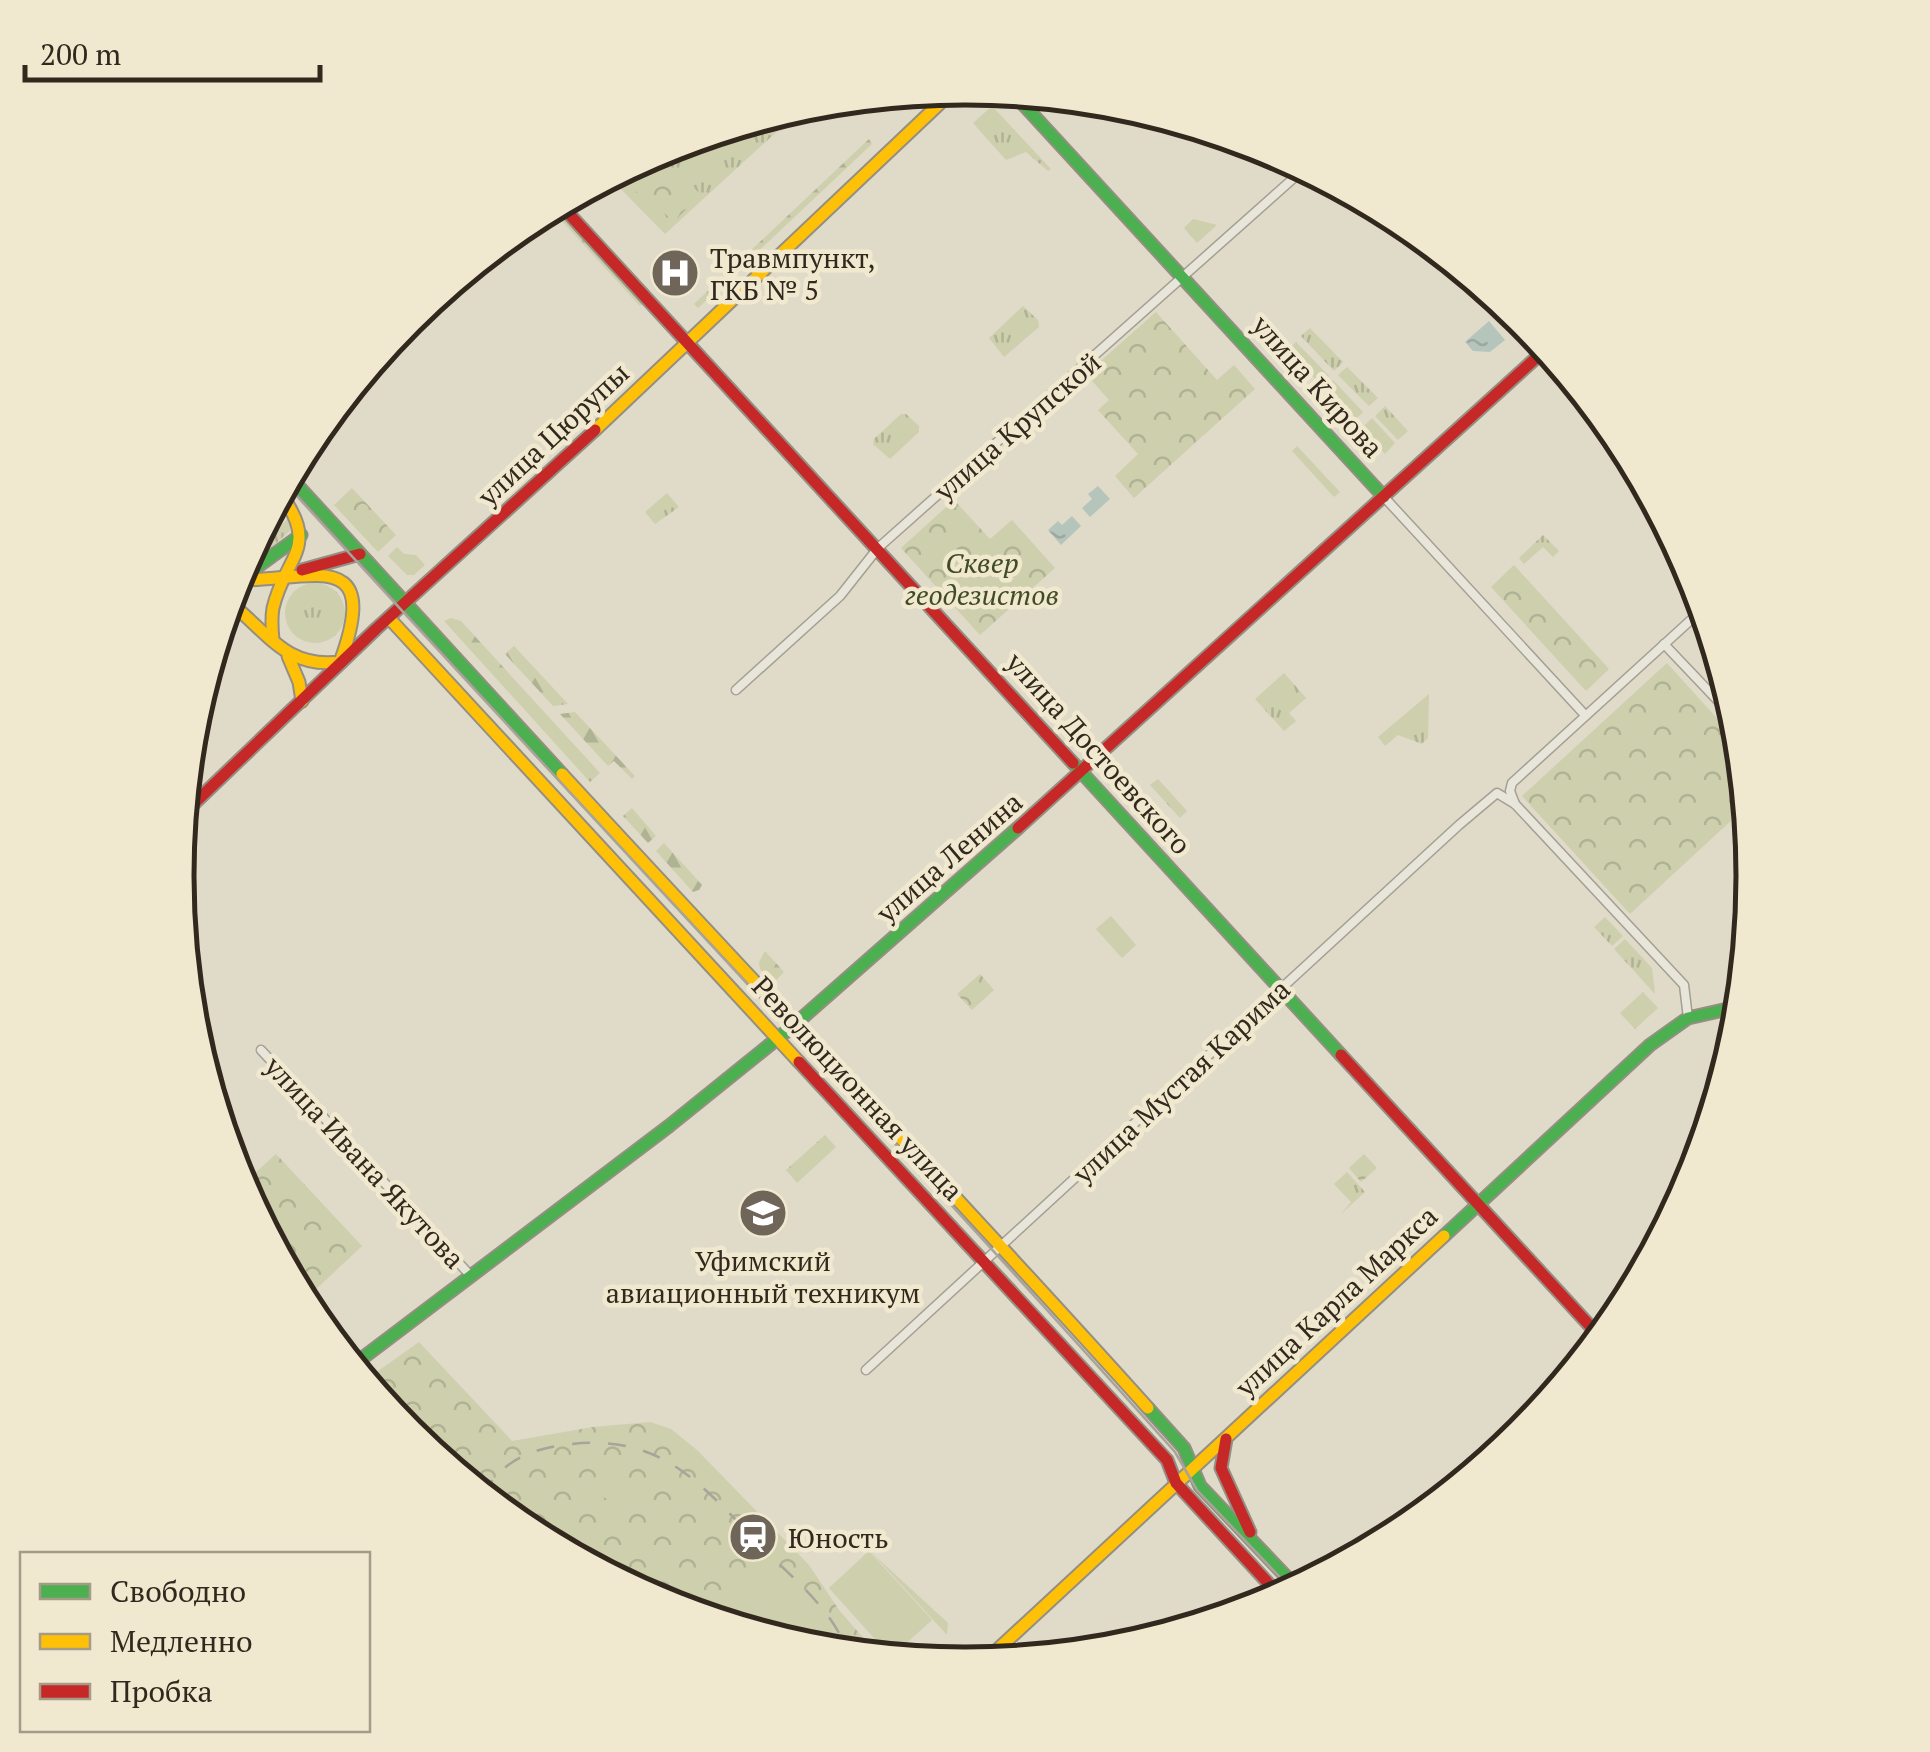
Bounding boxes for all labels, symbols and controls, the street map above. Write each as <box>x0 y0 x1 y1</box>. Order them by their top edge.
scale bar <box>25 20 320 82</box>
text: 200 m <box>40 34 121 74</box>
place label: Травмпункт, ГКБ № 5 <box>710 239 875 308</box>
hospital icon: Травмпункт, ГКБ № 5 <box>649 247 701 299</box>
street label: улица Кирова <box>1244 306 1392 465</box>
street label: улица Крупской <box>925 343 1108 509</box>
street label: улица Цюрупы <box>469 354 637 514</box>
park label: Сквер геодезистов <box>905 544 1059 613</box>
street label: улица Достоевского <box>998 643 1200 862</box>
street label: улица Ленина <box>867 783 1030 931</box>
street label: Революционная улица <box>744 968 972 1208</box>
street label: улица Мустая Карима <box>1064 971 1298 1192</box>
street label: улица Ивана Якутова <box>256 1047 473 1276</box>
school or university icon: Уфимский авиационный техникум <box>737 1187 789 1239</box>
street label: улица Карла Маркса <box>1226 1198 1445 1405</box>
place label: Уфимский авиационный техникум <box>606 1242 920 1311</box>
station icon: Юность <box>727 1511 779 1563</box>
place label: Юность <box>788 1519 888 1556</box>
legend <box>20 1552 370 1732</box>
text: Свободно <box>110 1571 246 1611</box>
text: Медленно <box>110 1621 253 1661</box>
text: Пробка <box>110 1671 213 1711</box>

